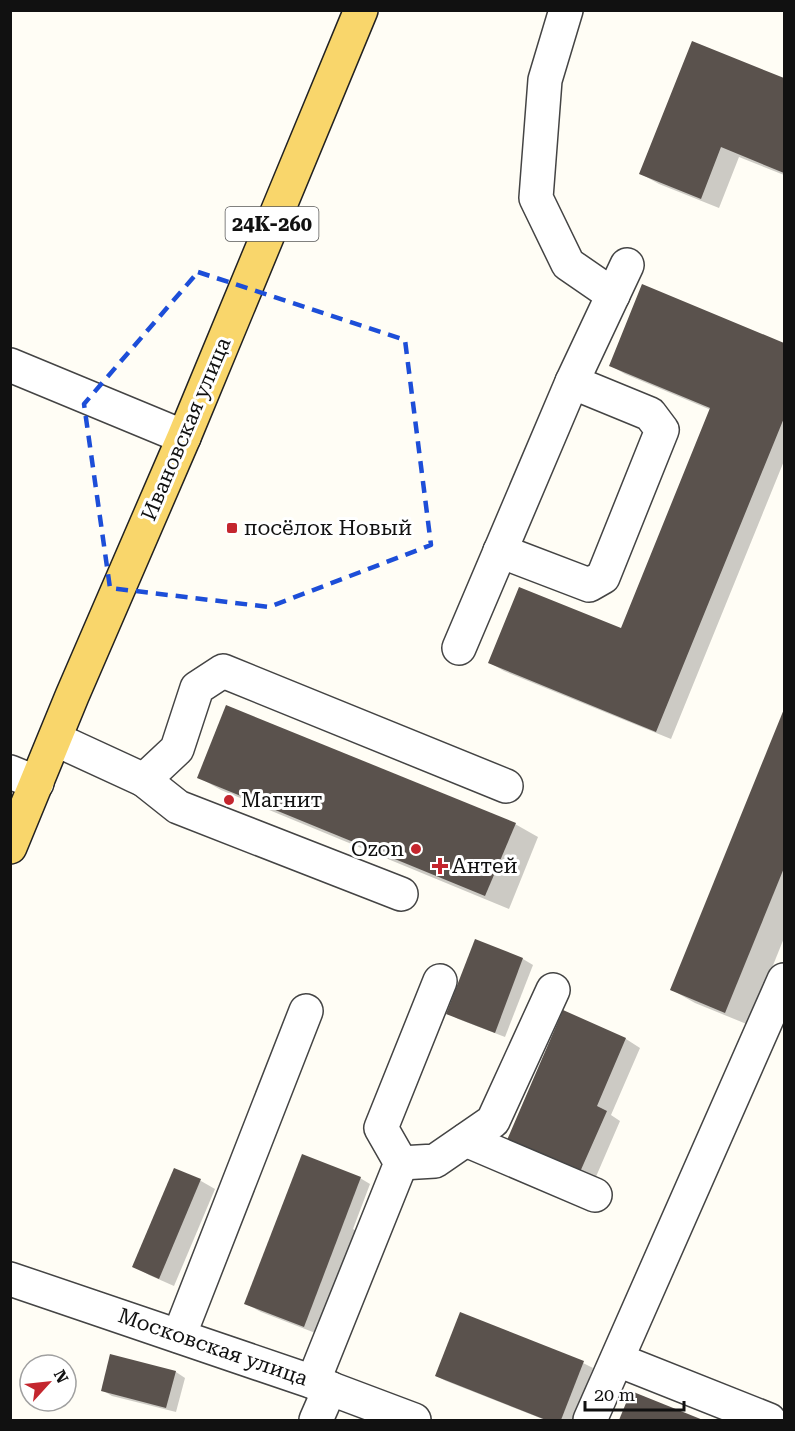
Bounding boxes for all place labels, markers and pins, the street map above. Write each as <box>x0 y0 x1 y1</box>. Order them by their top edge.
place label: посёлок Новый <box>244 516 412 540</box>
marker: посёлок Новый <box>225 521 239 535</box>
place label: Магнит <box>241 788 323 812</box>
marker: Магнит <box>222 793 236 807</box>
place label: Ozon <box>351 837 404 861</box>
marker: Ozon <box>409 842 423 856</box>
place label: Антей <box>452 854 518 878</box>
marker: Антей <box>433 859 447 873</box>

